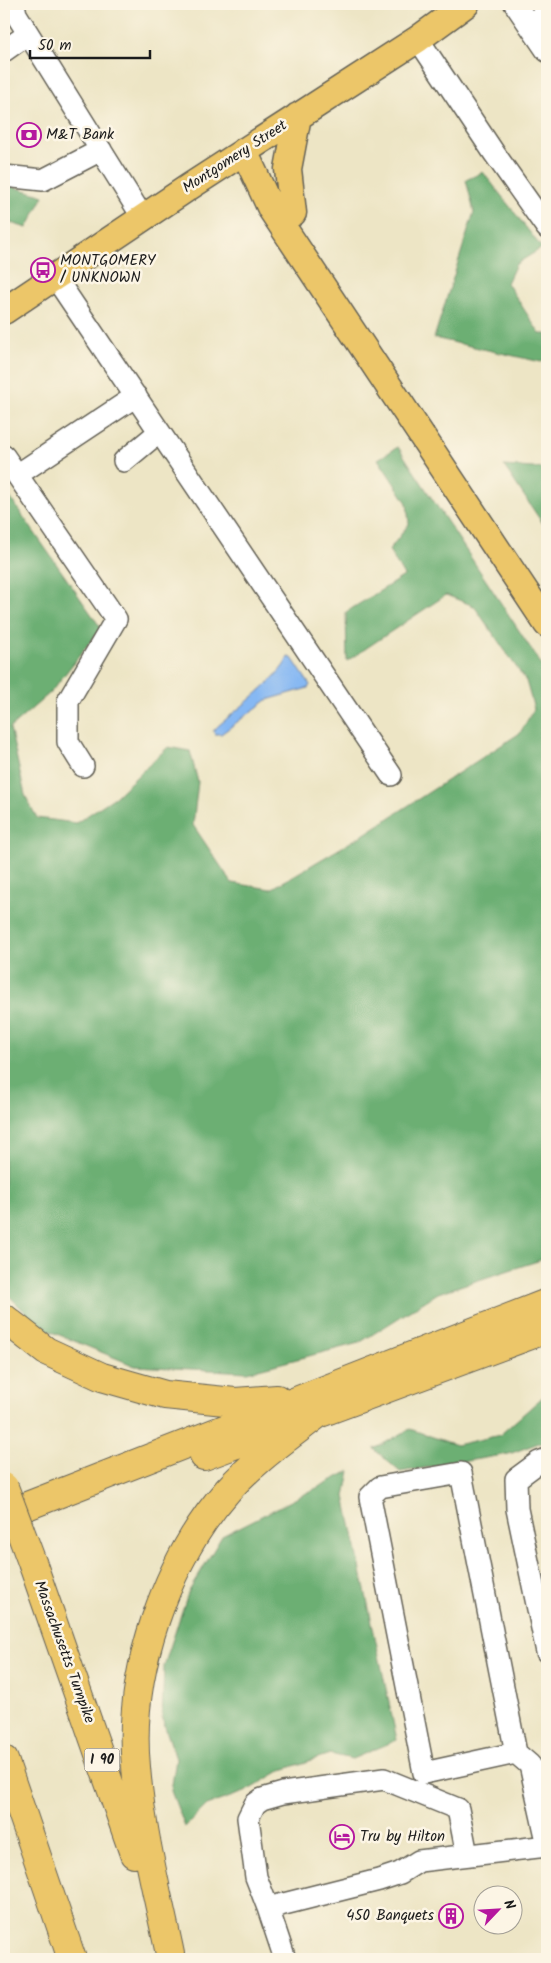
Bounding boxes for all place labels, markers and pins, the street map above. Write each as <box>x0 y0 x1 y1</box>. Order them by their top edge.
bank icon: M&T Bank <box>16 122 42 148</box>
place label: M&T Bank <box>46 123 115 147</box>
place label: MONTGOMERY / UNKNOWN <box>60 249 157 290</box>
bus stop icon: MONTGOMERY / UNKNOWN <box>30 257 56 283</box>
hotel icon: Tru by Hilton <box>329 1824 355 1850</box>
place label: Tru by Hilton <box>360 1825 445 1849</box>
building icon: 450 Banquets <box>438 1903 464 1929</box>
place label: 450 Banquets <box>346 1904 435 1928</box>

